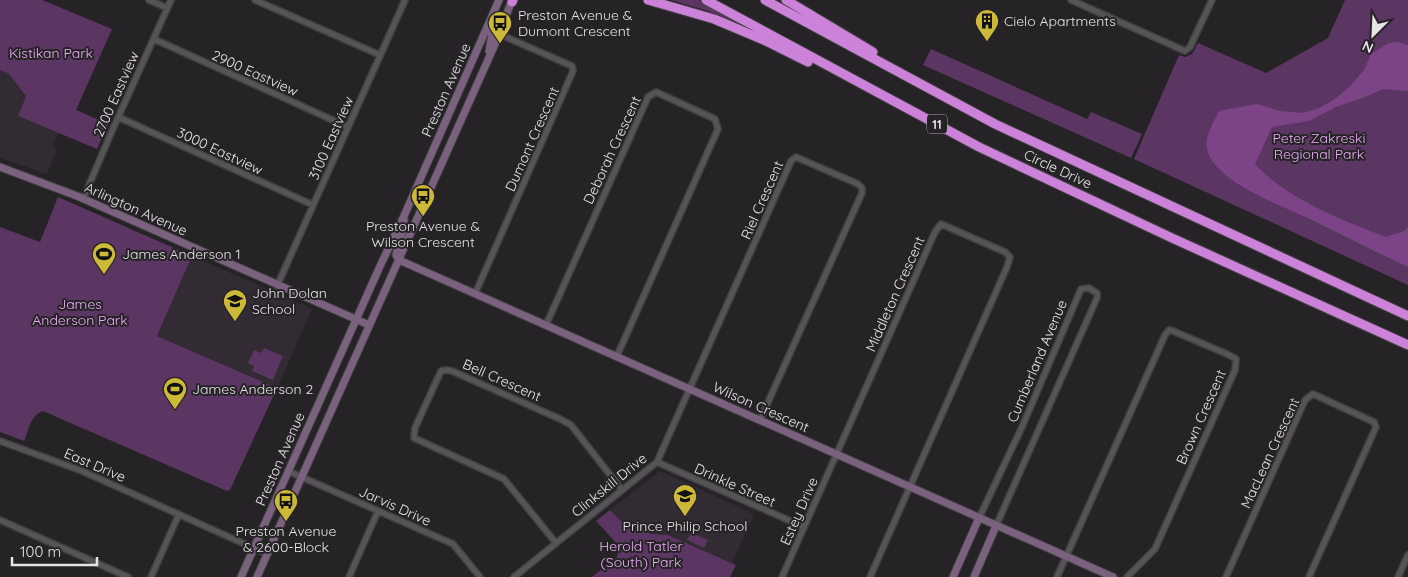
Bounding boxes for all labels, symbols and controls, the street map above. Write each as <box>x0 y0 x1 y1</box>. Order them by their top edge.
place label: Preston Avenue & Dumont Crescent <box>518 6 633 40</box>
building icon: Cielo Apartments <box>974 8 1000 42</box>
bus stop icon: Preston Avenue & Dumont Crescent <box>487 10 513 44</box>
north arrow <box>1348 10 1398 60</box>
place label: Cielo Apartments <box>1004 12 1116 30</box>
text: N <box>1359 37 1376 57</box>
street label: Preston Avenue <box>417 40 475 140</box>
park label: Kistikan Park <box>9 44 93 62</box>
street label: 2900 Eastview <box>209 46 301 100</box>
street label: 2700 Eastview <box>89 48 143 140</box>
street label: Dumont Crescent <box>501 84 563 194</box>
street label: 3100 Eastview <box>305 93 358 183</box>
street label: Deborah Crescent <box>579 93 645 207</box>
road number: 11 <box>927 115 947 134</box>
street label: 3000 Eastview <box>174 123 266 179</box>
park label: Peter Zakreski Regional Park <box>1273 129 1365 163</box>
street label: Circle Drive <box>1021 145 1095 193</box>
street label: Riel Crescent <box>737 158 787 242</box>
street label: Arlington Avenue <box>82 178 190 240</box>
bus stop icon: Preston Avenue & Wilson Crescent <box>410 183 436 217</box>
place label: Preston Avenue & Wilson Crescent <box>366 217 481 251</box>
street label: Middleton Crescent <box>862 233 929 354</box>
sports icon: James Anderson 1 <box>91 241 117 275</box>
place label: James Anderson 1 <box>122 245 241 263</box>
place label: John Dolan School <box>252 284 327 318</box>
school or university icon: John Dolan School <box>222 288 248 322</box>
park label: James Anderson Park <box>32 295 128 329</box>
street label: Cumberland Avenue <box>1003 297 1071 425</box>
street label: Bell Crescent <box>460 355 544 405</box>
street label: Brown Crescent <box>1172 367 1230 467</box>
sports icon: James Anderson 2 <box>162 376 188 410</box>
street label: Wilson Crescent <box>710 378 812 436</box>
place label: James Anderson 2 <box>192 380 313 398</box>
street label: MacLean Crescent <box>1237 395 1304 511</box>
street label: Preston Avenue <box>251 409 309 509</box>
street label: East Drive <box>61 444 129 486</box>
street label: Clinkskill Drive <box>568 449 650 521</box>
street label: Drinkle Street <box>692 459 779 511</box>
street label: Estey Drive <box>776 474 822 548</box>
street label: Jarvis Drive <box>356 482 434 530</box>
school or university icon: Prince Philip School <box>672 483 698 517</box>
bus stop icon: Preston Avenue & 2600-Block <box>273 488 299 522</box>
place label: Prince Philip School <box>623 517 747 535</box>
place label: Preston Avenue & 2600-Block <box>236 522 337 556</box>
scale bar <box>12 534 98 566</box>
park label: Herold Tatler (South) Park <box>599 537 683 571</box>
text: 100 m <box>20 542 61 561</box>

